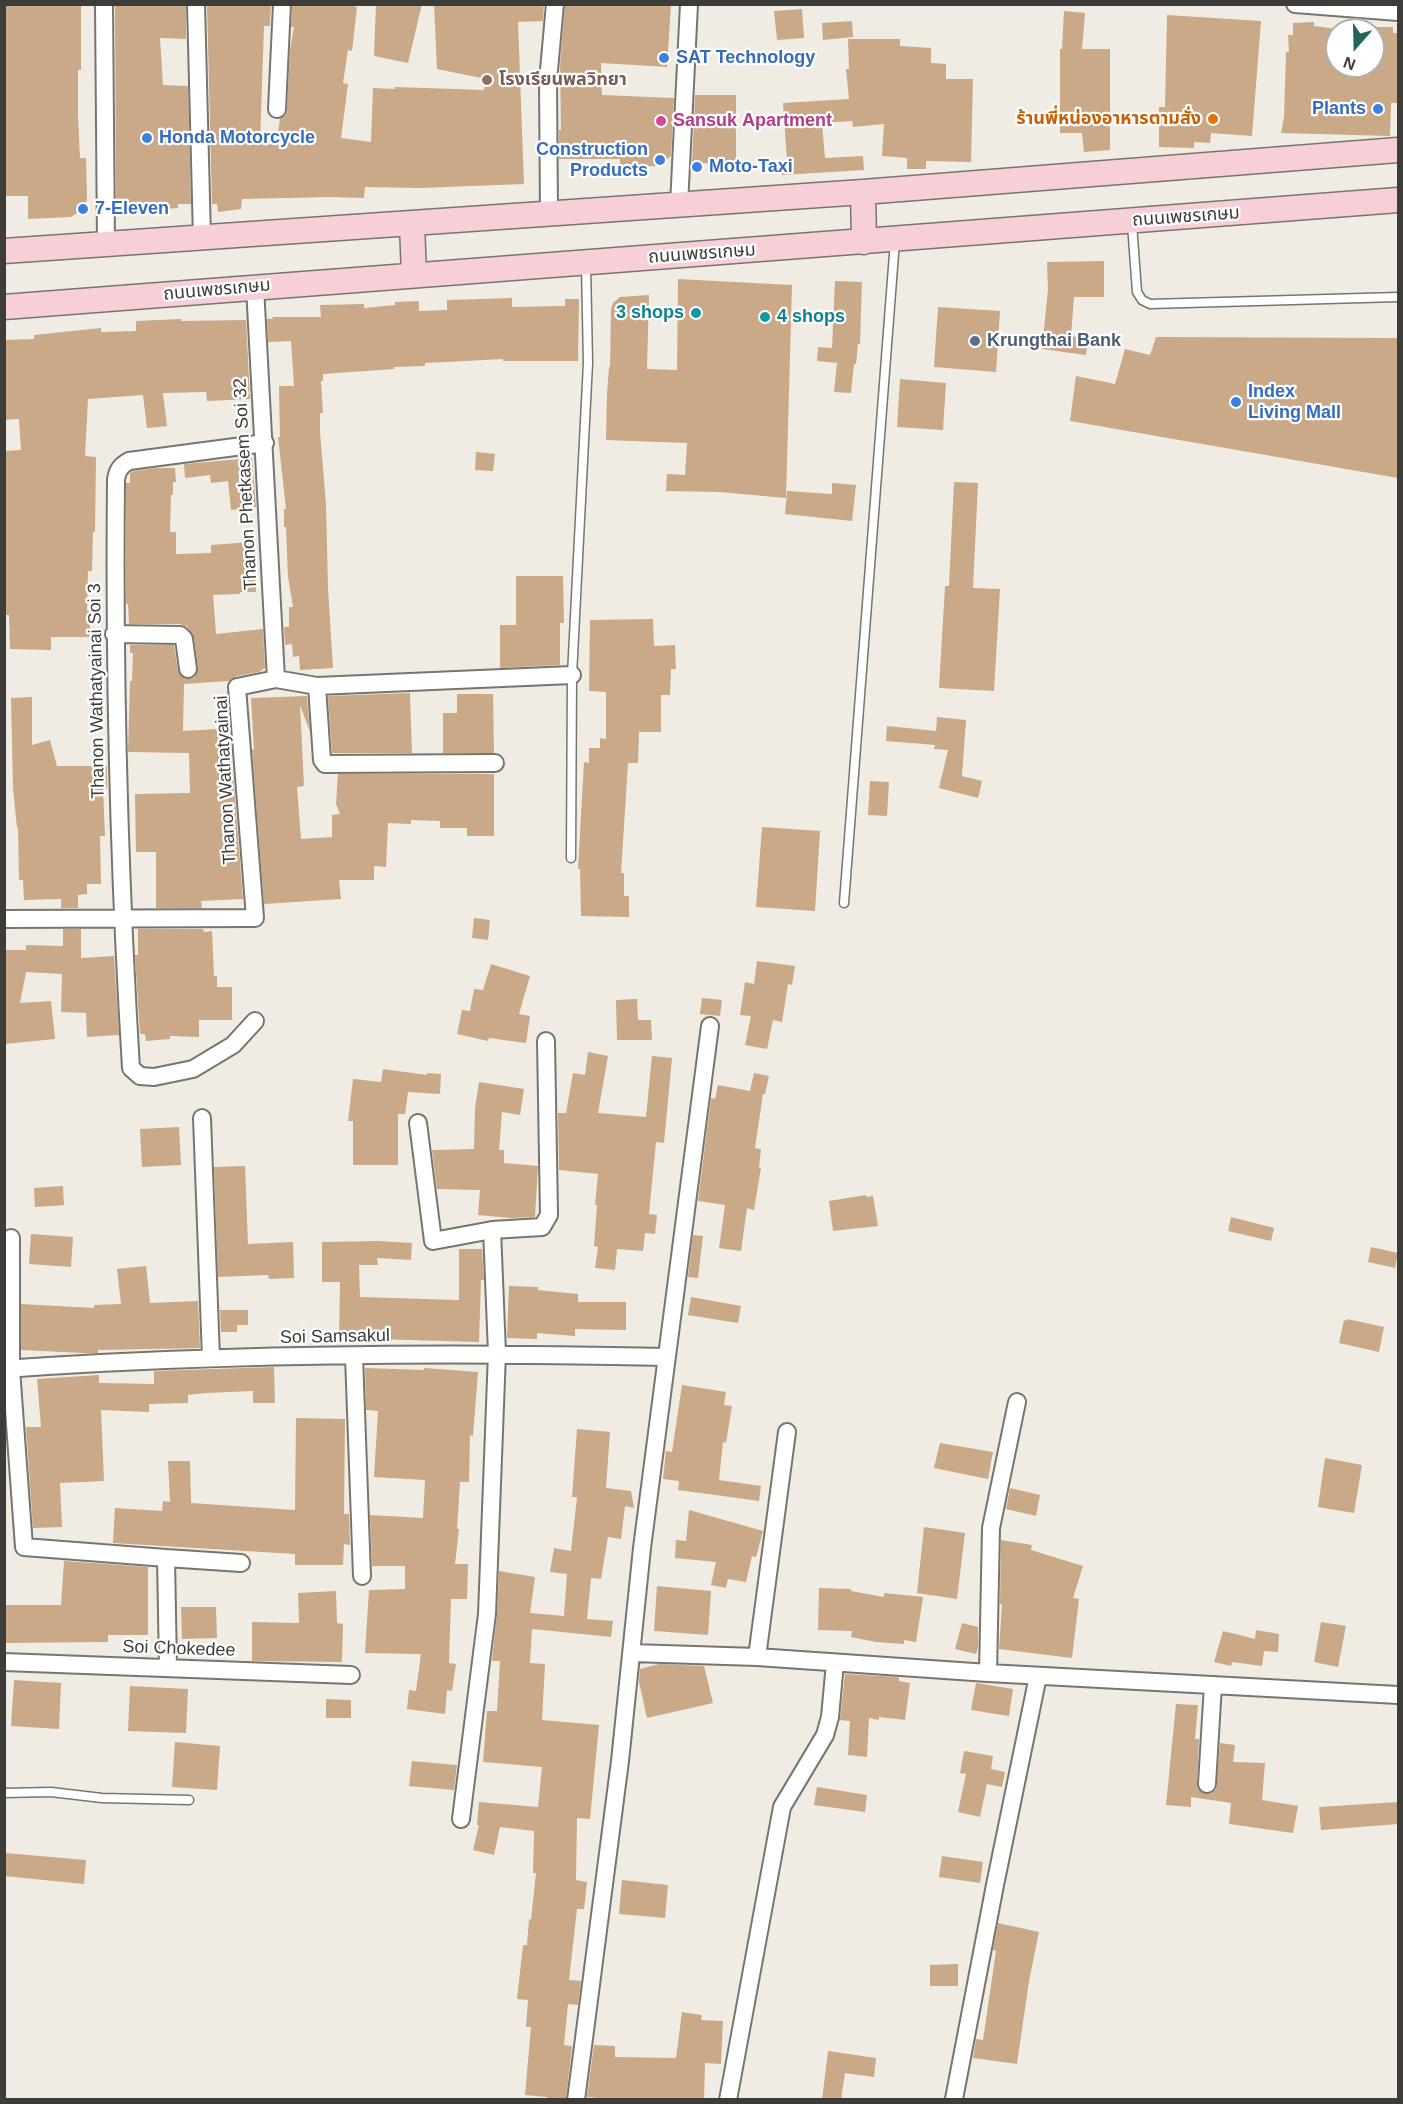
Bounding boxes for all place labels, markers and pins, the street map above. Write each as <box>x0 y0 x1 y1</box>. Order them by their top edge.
place label: SAT Technology <box>676 47 815 69</box>
marker: SAT Technology <box>657 51 671 65</box>
place label: โรงเรียนพลวิทยา <box>499 69 627 91</box>
marker: โรงเรียนพลวิทยา <box>480 73 494 87</box>
place label: Plants <box>1312 98 1366 120</box>
marker: Plants <box>1371 102 1385 116</box>
place label: ร้านพี่หน่องอาหารตามสั่ง <box>1016 108 1201 130</box>
place label: Sansuk Apartment <box>673 110 832 132</box>
marker: ร้านพี่หน่องอาหารตามสั่ง <box>1206 112 1220 126</box>
marker: Sansuk Apartment <box>654 114 668 128</box>
place label: Honda Motorcycle <box>159 127 315 149</box>
marker: Honda Motorcycle <box>140 131 154 145</box>
place label: Construction Products <box>536 139 648 182</box>
marker: Construction Products <box>653 153 667 167</box>
place label: Moto-Taxi <box>709 156 793 178</box>
marker: Moto-Taxi <box>690 160 704 174</box>
place label: 7-Eleven <box>95 198 169 220</box>
marker: 7-Eleven <box>76 202 90 216</box>
place label: 3 shops <box>616 302 684 324</box>
marker: 3 shops <box>689 306 703 320</box>
place label: 4 shops <box>777 306 845 328</box>
marker: 4 shops <box>758 310 772 324</box>
place label: Krungthai Bank <box>987 330 1121 352</box>
marker: Krungthai Bank <box>968 334 982 348</box>
place label: Index Living Mall <box>1248 381 1341 424</box>
marker: Index Living Mall <box>1229 395 1243 409</box>

